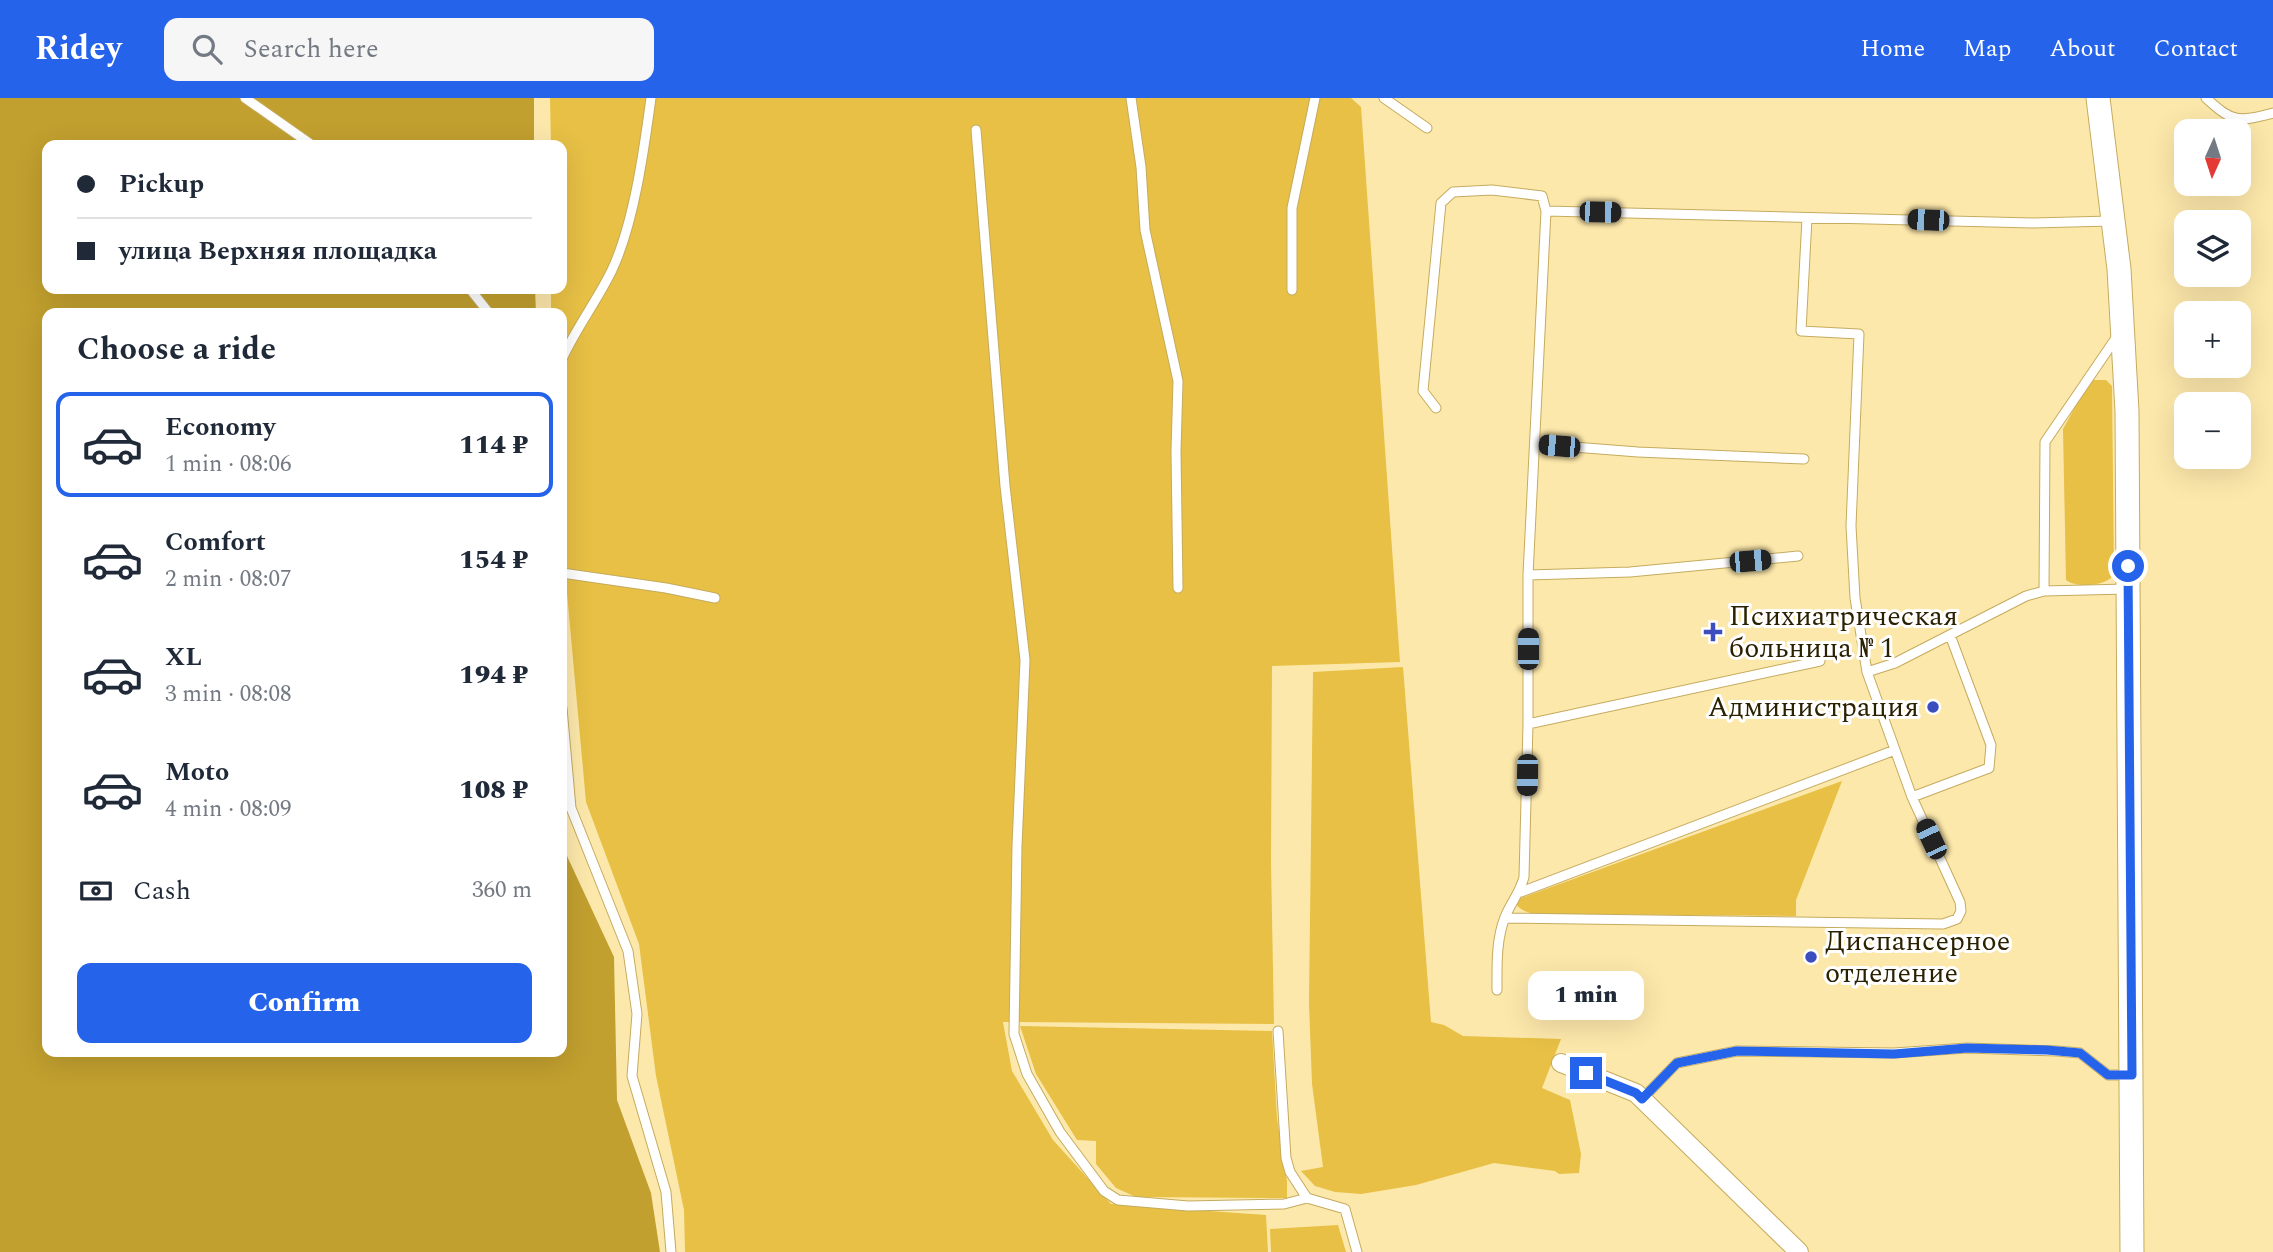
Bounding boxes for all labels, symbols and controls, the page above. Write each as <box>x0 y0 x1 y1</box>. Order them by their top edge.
search box <box>164 18 654 81</box>
text: Ridey <box>35 24 122 74</box>
text: Search here <box>244 29 379 69</box>
icon: search <box>188 30 226 68</box>
text: Home <box>1860 31 1925 67</box>
text: Map <box>1963 31 2011 67</box>
text: About <box>2049 31 2115 67</box>
text: Contact <box>2153 31 2238 67</box>
north arrow <box>2174 119 2250 196</box>
map controls <box>2174 119 2251 469</box>
text: Pickup <box>119 164 204 204</box>
car <box>1579 201 1622 223</box>
car <box>1907 209 1950 231</box>
button: layers <box>2174 210 2251 287</box>
text: улица Верхняя площадка <box>119 231 437 271</box>
button: + <box>2174 301 2251 378</box>
text: Choose a ride <box>77 325 276 374</box>
button: − <box>2174 392 2251 469</box>
text: Economy <box>165 407 275 447</box>
icon: car <box>81 413 144 476</box>
text: 114 ₽ <box>459 425 528 465</box>
car <box>1538 434 1581 458</box>
text: 1 min · 08:06 <box>165 447 292 482</box>
text: Comfort <box>165 522 266 562</box>
icon: car <box>81 528 144 591</box>
text: 154 ₽ <box>459 540 528 580</box>
car <box>1729 549 1772 573</box>
route start <box>2112 550 2144 582</box>
text: 2 min · 08:07 <box>165 562 292 597</box>
place label: Психиатрическая больница № 1 <box>1729 595 1958 670</box>
marker: Психиатрическая больница № 1 <box>1703 622 1723 642</box>
car <box>1518 628 1539 670</box>
text: XL <box>165 637 202 677</box>
icon: car <box>81 643 144 706</box>
text: 194 ₽ <box>459 655 528 695</box>
text: 3 min · 08:08 <box>165 677 292 712</box>
place label: Администрация <box>1708 686 1919 729</box>
marker: Администрация <box>1925 699 1941 715</box>
text: Moto <box>165 752 229 792</box>
car <box>1517 754 1538 796</box>
icon: car <box>81 758 144 821</box>
text: 108 ₽ <box>459 770 528 810</box>
text: 4 min · 08:09 <box>165 792 292 827</box>
car <box>1913 816 1950 862</box>
text: Cash <box>133 871 191 911</box>
icon: cash <box>77 872 115 910</box>
text: 360 m <box>472 873 532 908</box>
place label: Диспансерное отделение <box>1825 920 2010 995</box>
marker: Диспансерное отделение <box>1803 949 1819 965</box>
button: Confirm <box>77 963 532 1043</box>
callout: 1 min <box>1528 972 1644 1020</box>
text: 1 min <box>1554 978 1618 1013</box>
route end <box>1570 1057 1602 1089</box>

